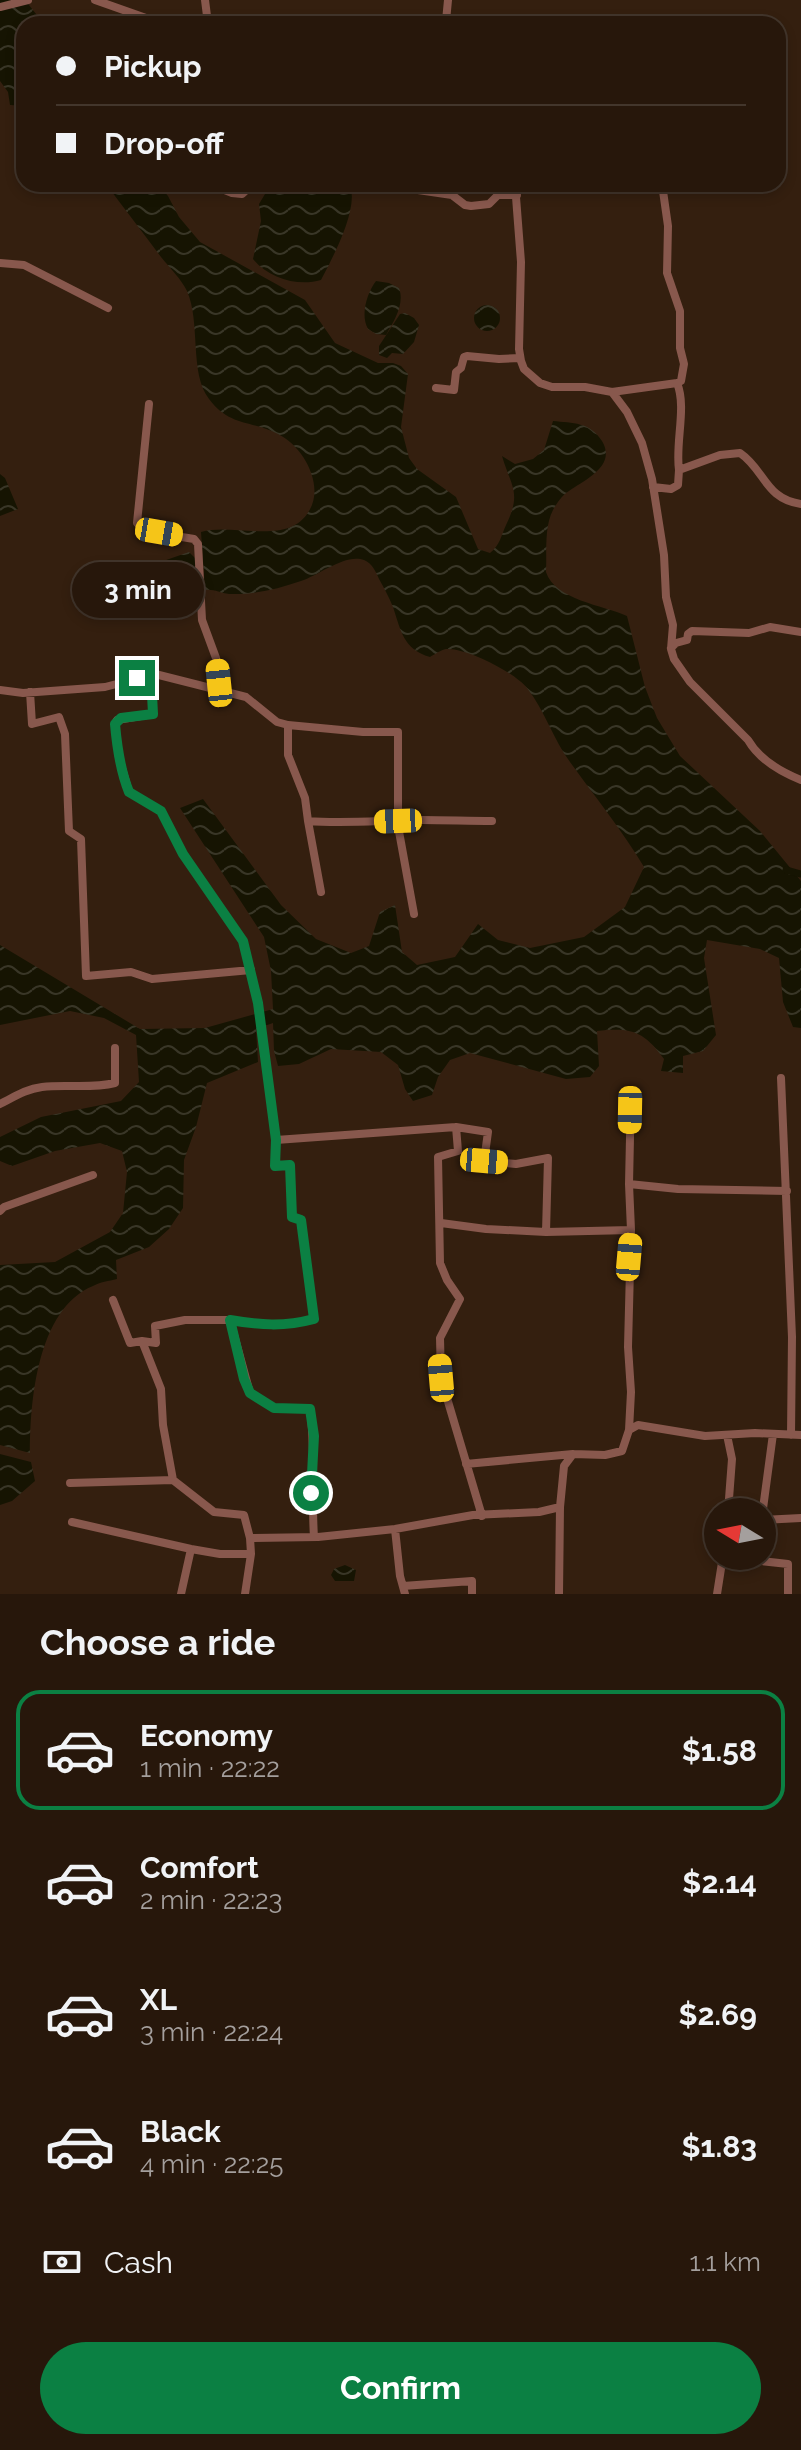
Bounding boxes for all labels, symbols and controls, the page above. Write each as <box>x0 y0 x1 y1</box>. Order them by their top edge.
text: Pickup <box>104 49 202 84</box>
text: Drop-off <box>104 126 224 161</box>
car <box>133 516 185 548</box>
callout: 3 min <box>71 562 203 618</box>
text: 3 min <box>104 575 172 605</box>
car <box>205 658 233 708</box>
route end <box>119 660 155 696</box>
car <box>374 808 422 834</box>
car <box>618 1086 642 1134</box>
car <box>459 1147 509 1175</box>
car <box>615 1232 643 1282</box>
car <box>427 1353 455 1403</box>
route start <box>293 1475 329 1511</box>
north arrow <box>704 1498 776 1570</box>
map controls <box>704 1498 776 1570</box>
text: Choose a ride <box>40 1621 275 1663</box>
icon: car <box>44 1714 116 1786</box>
text: Economy <box>140 1718 273 1753</box>
text: $1.58 <box>682 1733 757 1768</box>
text: 1 min · 22:22 <box>140 1753 280 1783</box>
icon: car <box>44 1846 116 1918</box>
text: Comfort <box>140 1850 259 1885</box>
text: $2.14 <box>682 1865 757 1900</box>
text: 2 min · 22:23 <box>140 1885 282 1915</box>
icon: car <box>44 1978 116 2050</box>
text: XL <box>140 1982 177 2017</box>
text: $2.69 <box>678 1997 757 2032</box>
text: 3 min · 22:24 <box>140 2017 283 2047</box>
icon: car <box>44 2110 116 2182</box>
text: Black <box>140 2114 221 2149</box>
text: $1.83 <box>682 2129 757 2164</box>
text: 4 min · 22:25 <box>140 2149 283 2179</box>
icon: cash <box>40 2240 84 2284</box>
text: Cash <box>104 2245 173 2280</box>
text: 1.1 km <box>690 2247 761 2277</box>
button: Confirm <box>40 2342 761 2434</box>

